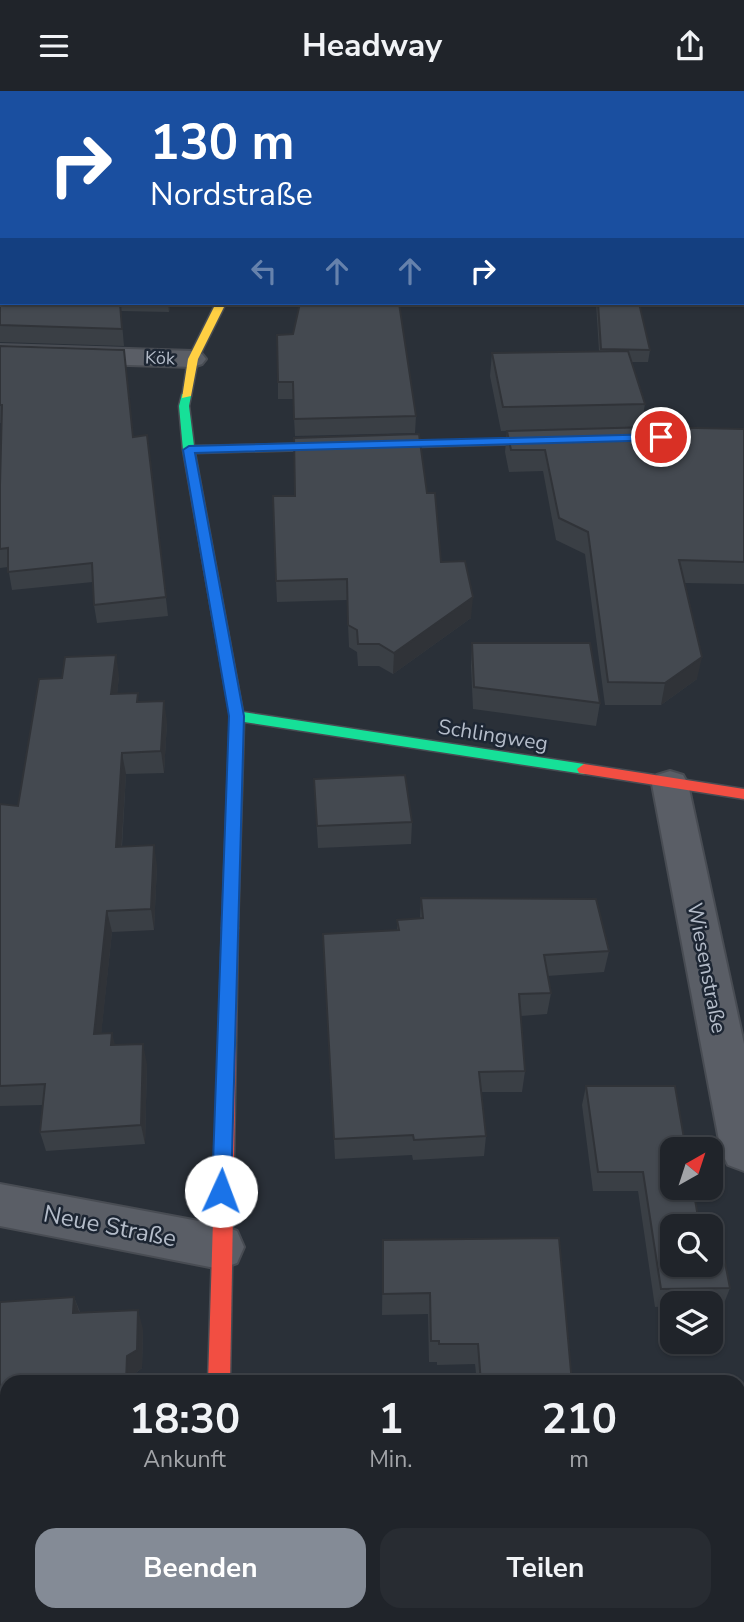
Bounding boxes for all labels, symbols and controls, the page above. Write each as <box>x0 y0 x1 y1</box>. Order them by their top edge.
text: Headway <box>302 24 442 67</box>
icon: menu <box>35 27 73 65</box>
icon: share <box>671 27 709 65</box>
text: 130 m <box>150 109 294 176</box>
icon: right <box>35 119 126 210</box>
text: Nordstraße <box>150 173 313 216</box>
icon: left <box>245 252 283 290</box>
icon: ahead <box>318 252 356 290</box>
icon: ahead <box>391 252 429 290</box>
icon: right <box>464 252 502 290</box>
street label: Kök <box>145 345 176 371</box>
pin <box>631 407 691 467</box>
icon: arrive <box>642 418 680 456</box>
street label: Schlingweg <box>436 713 550 757</box>
street label: Wiesenstraße <box>681 900 733 1036</box>
north arrow <box>660 1137 723 1201</box>
map controls <box>660 1137 723 1354</box>
position arrow <box>184 1154 258 1228</box>
street label: Neue Straße <box>41 1197 179 1255</box>
button: search <box>660 1214 723 1277</box>
button: layers <box>660 1291 723 1354</box>
text: 18:30 <box>129 1391 240 1448</box>
text: 1 <box>378 1391 403 1448</box>
text: 210 <box>541 1391 617 1448</box>
text: Ankunft <box>143 1444 226 1475</box>
text: Min. <box>369 1444 412 1475</box>
text: m <box>569 1444 589 1475</box>
button: Beenden <box>35 1528 366 1608</box>
button: Teilen <box>380 1528 711 1608</box>

